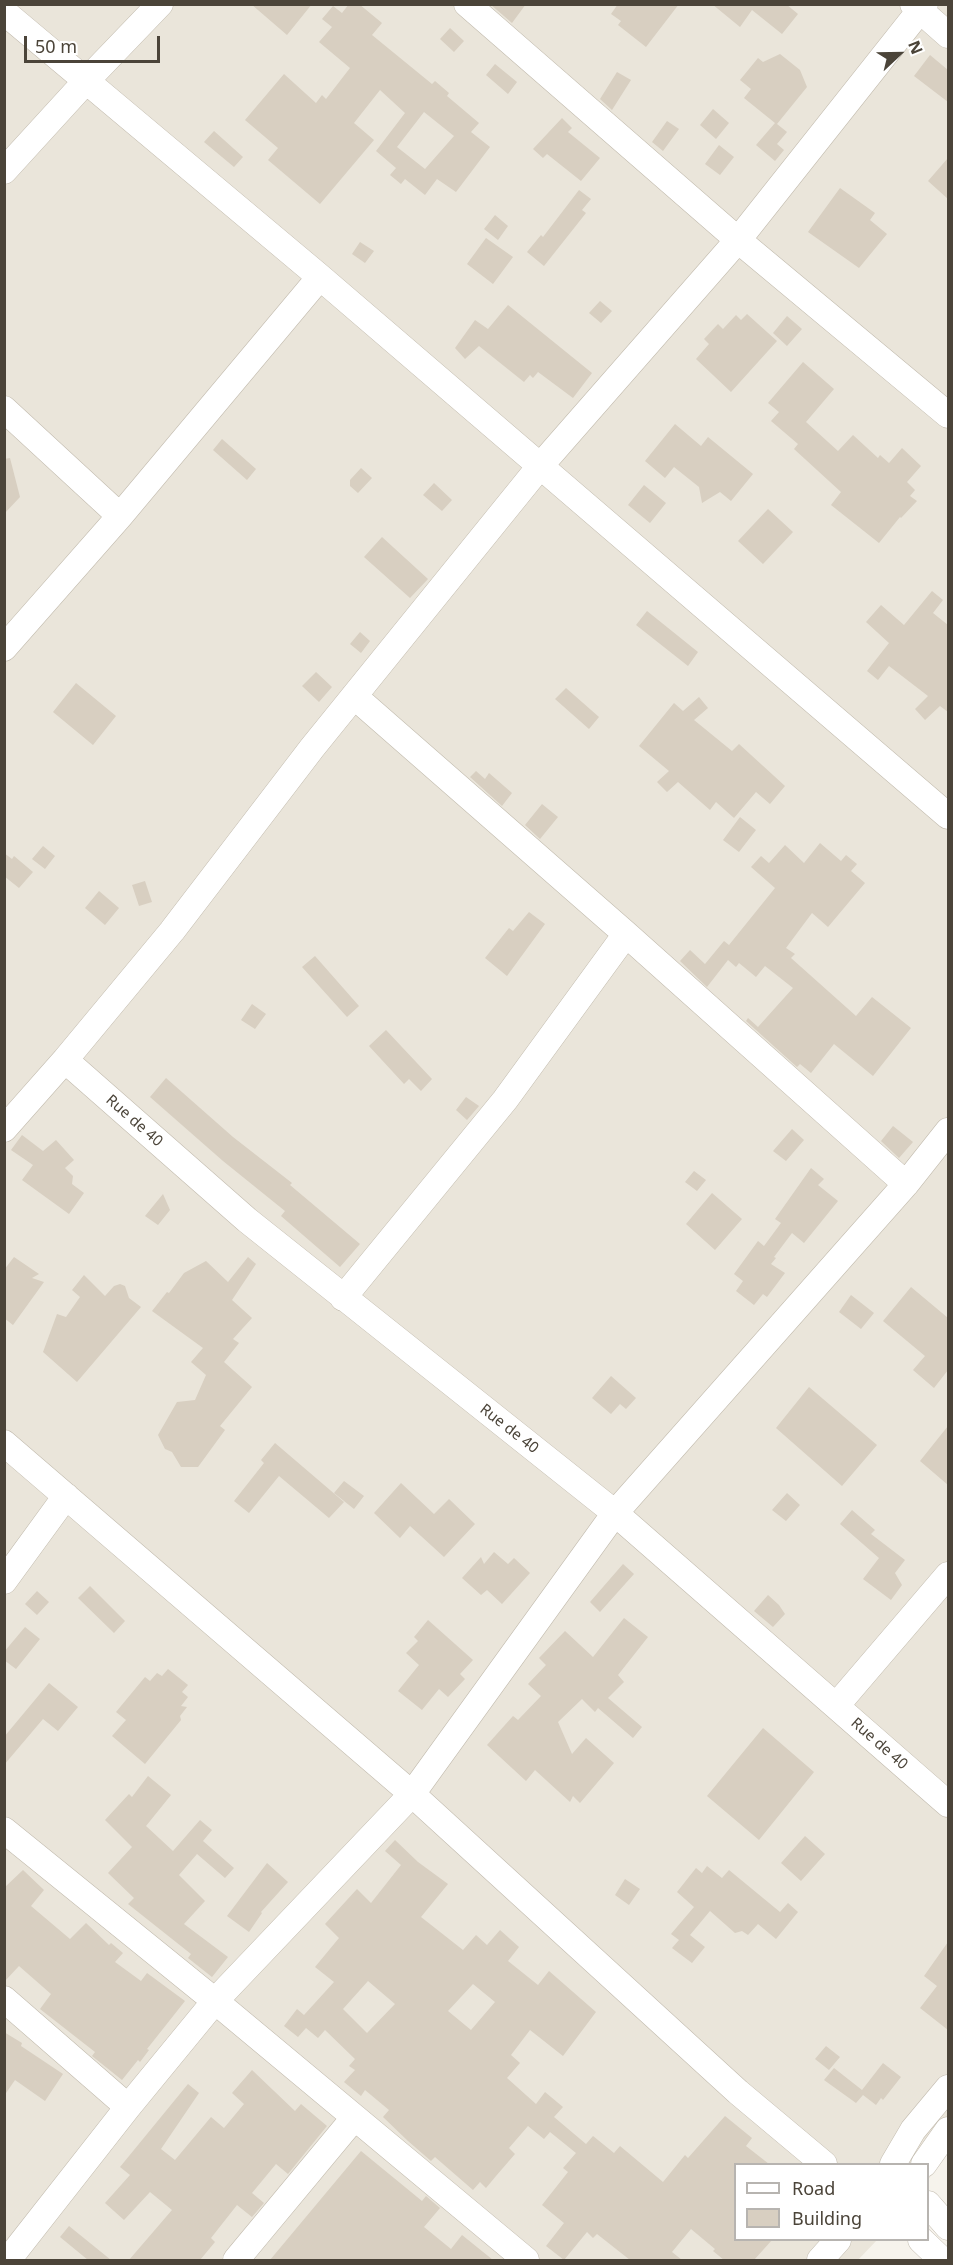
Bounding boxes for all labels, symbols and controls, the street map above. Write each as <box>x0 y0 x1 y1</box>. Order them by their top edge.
scale bar <box>27 24 164 62</box>
north arrow <box>869 24 929 84</box>
text: 50 m <box>35 34 77 58</box>
text: N <box>903 37 928 57</box>
street label: Rue de 40 <box>102 1091 166 1151</box>
street label: Rue de 40 <box>476 1400 542 1458</box>
street label: Rue de 40 <box>847 1714 911 1774</box>
legend <box>734 2163 929 2241</box>
text: Road <box>792 2176 835 2200</box>
text: Building <box>792 2206 862 2230</box>

